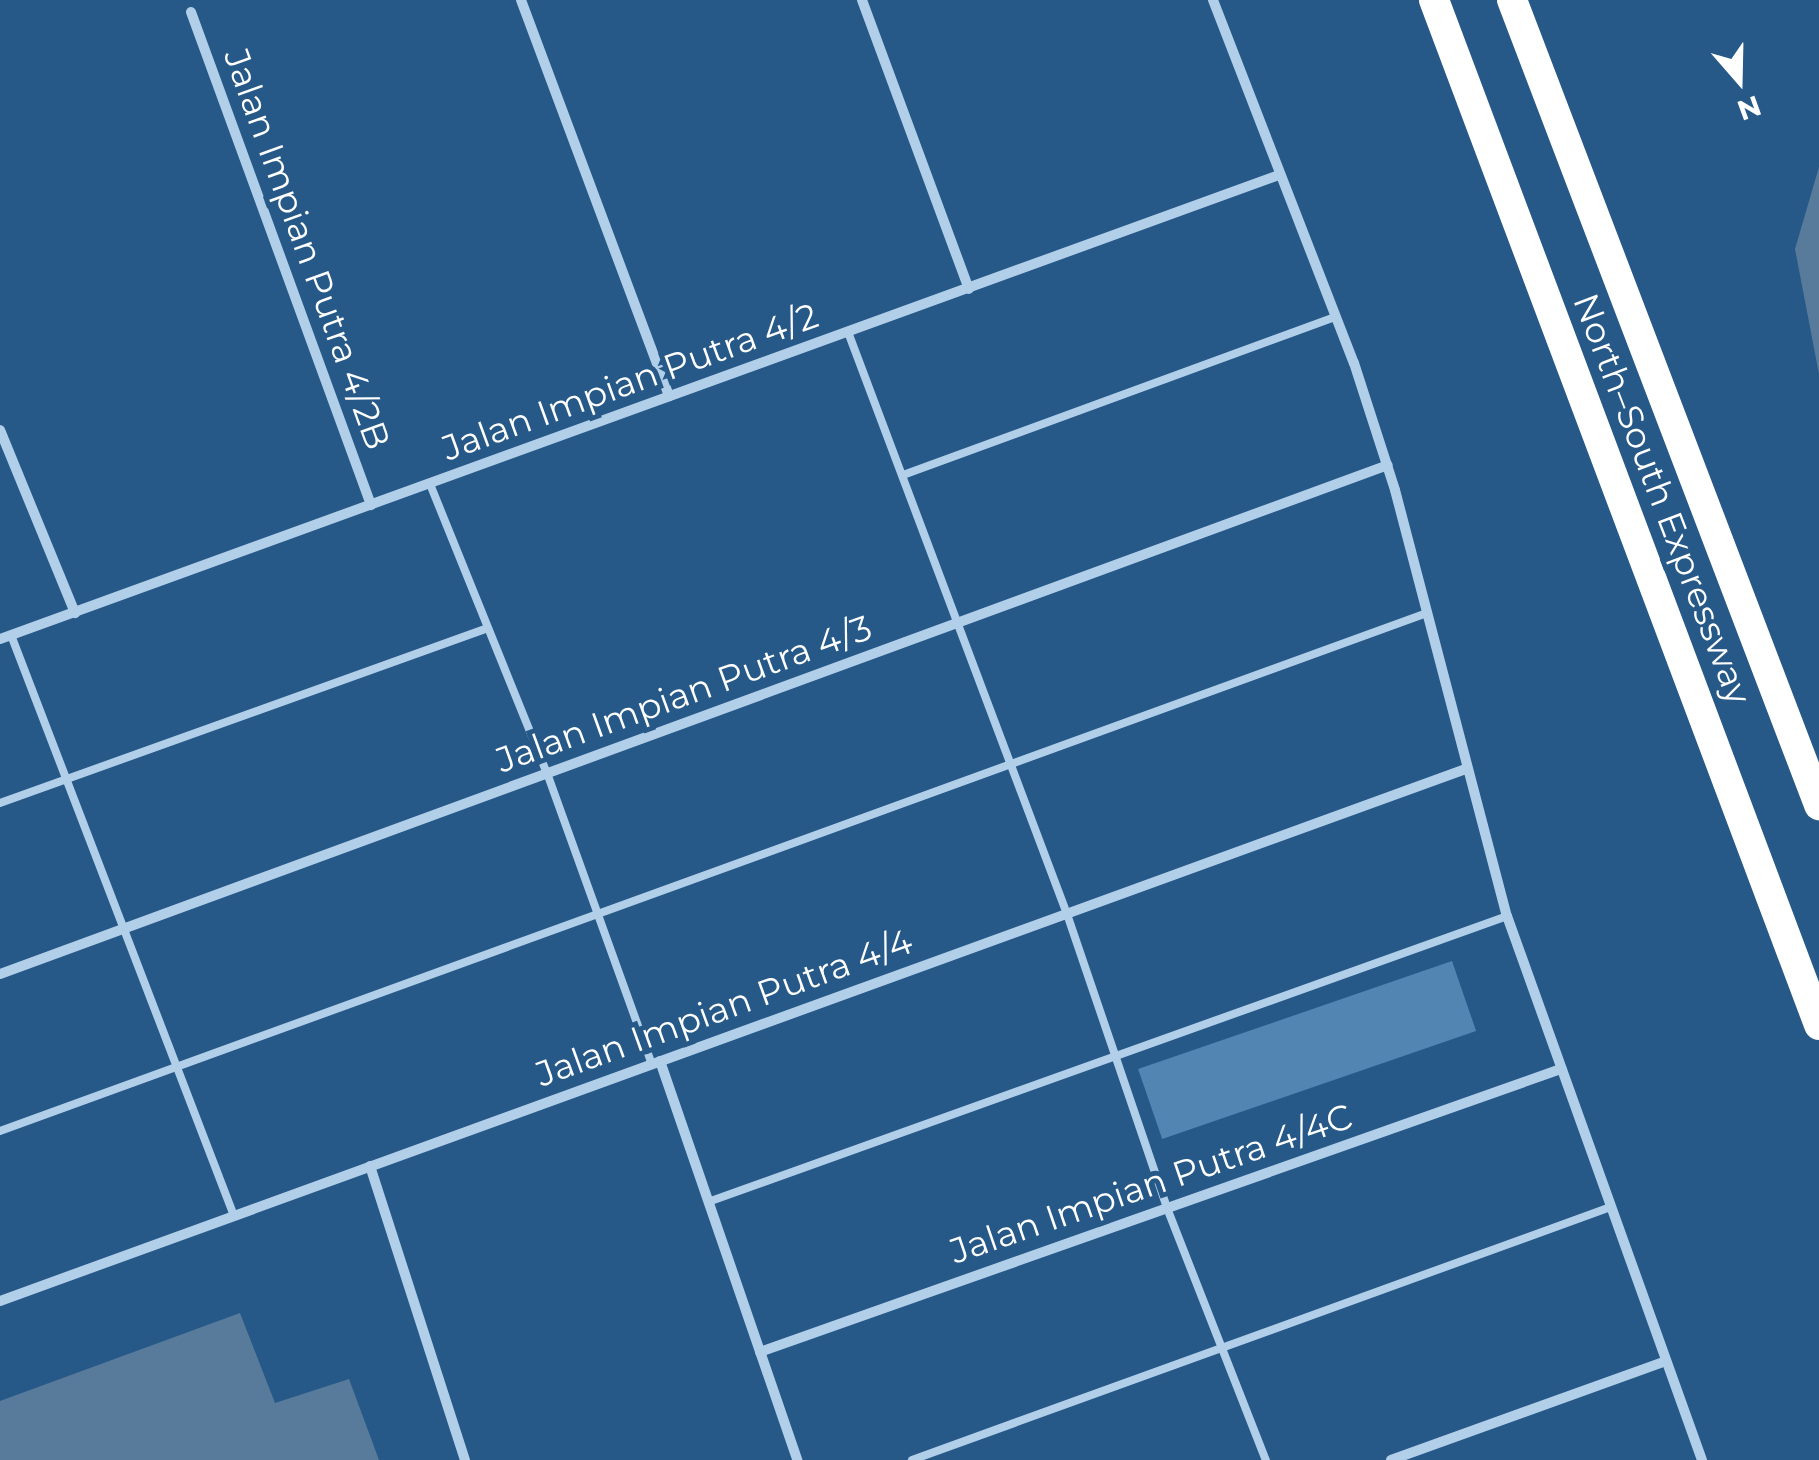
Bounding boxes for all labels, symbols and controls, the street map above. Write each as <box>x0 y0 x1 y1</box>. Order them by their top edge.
north arrow <box>1689 30 1789 130</box>
street label: Jalan Impian Putra 4/2B <box>215 43 399 455</box>
text: N <box>1733 88 1766 128</box>
street label: North–South Expressway <box>1564 288 1760 710</box>
street label: Jalan Impian Putra 4/2 <box>437 294 823 470</box>
street label: Jalan Impian Putra 4/3 <box>491 606 877 782</box>
street label: Jalan Impian Putra 4/4 <box>530 920 918 1096</box>
street label: Jalan Impian Putra 4/4C <box>944 1095 1358 1273</box>

